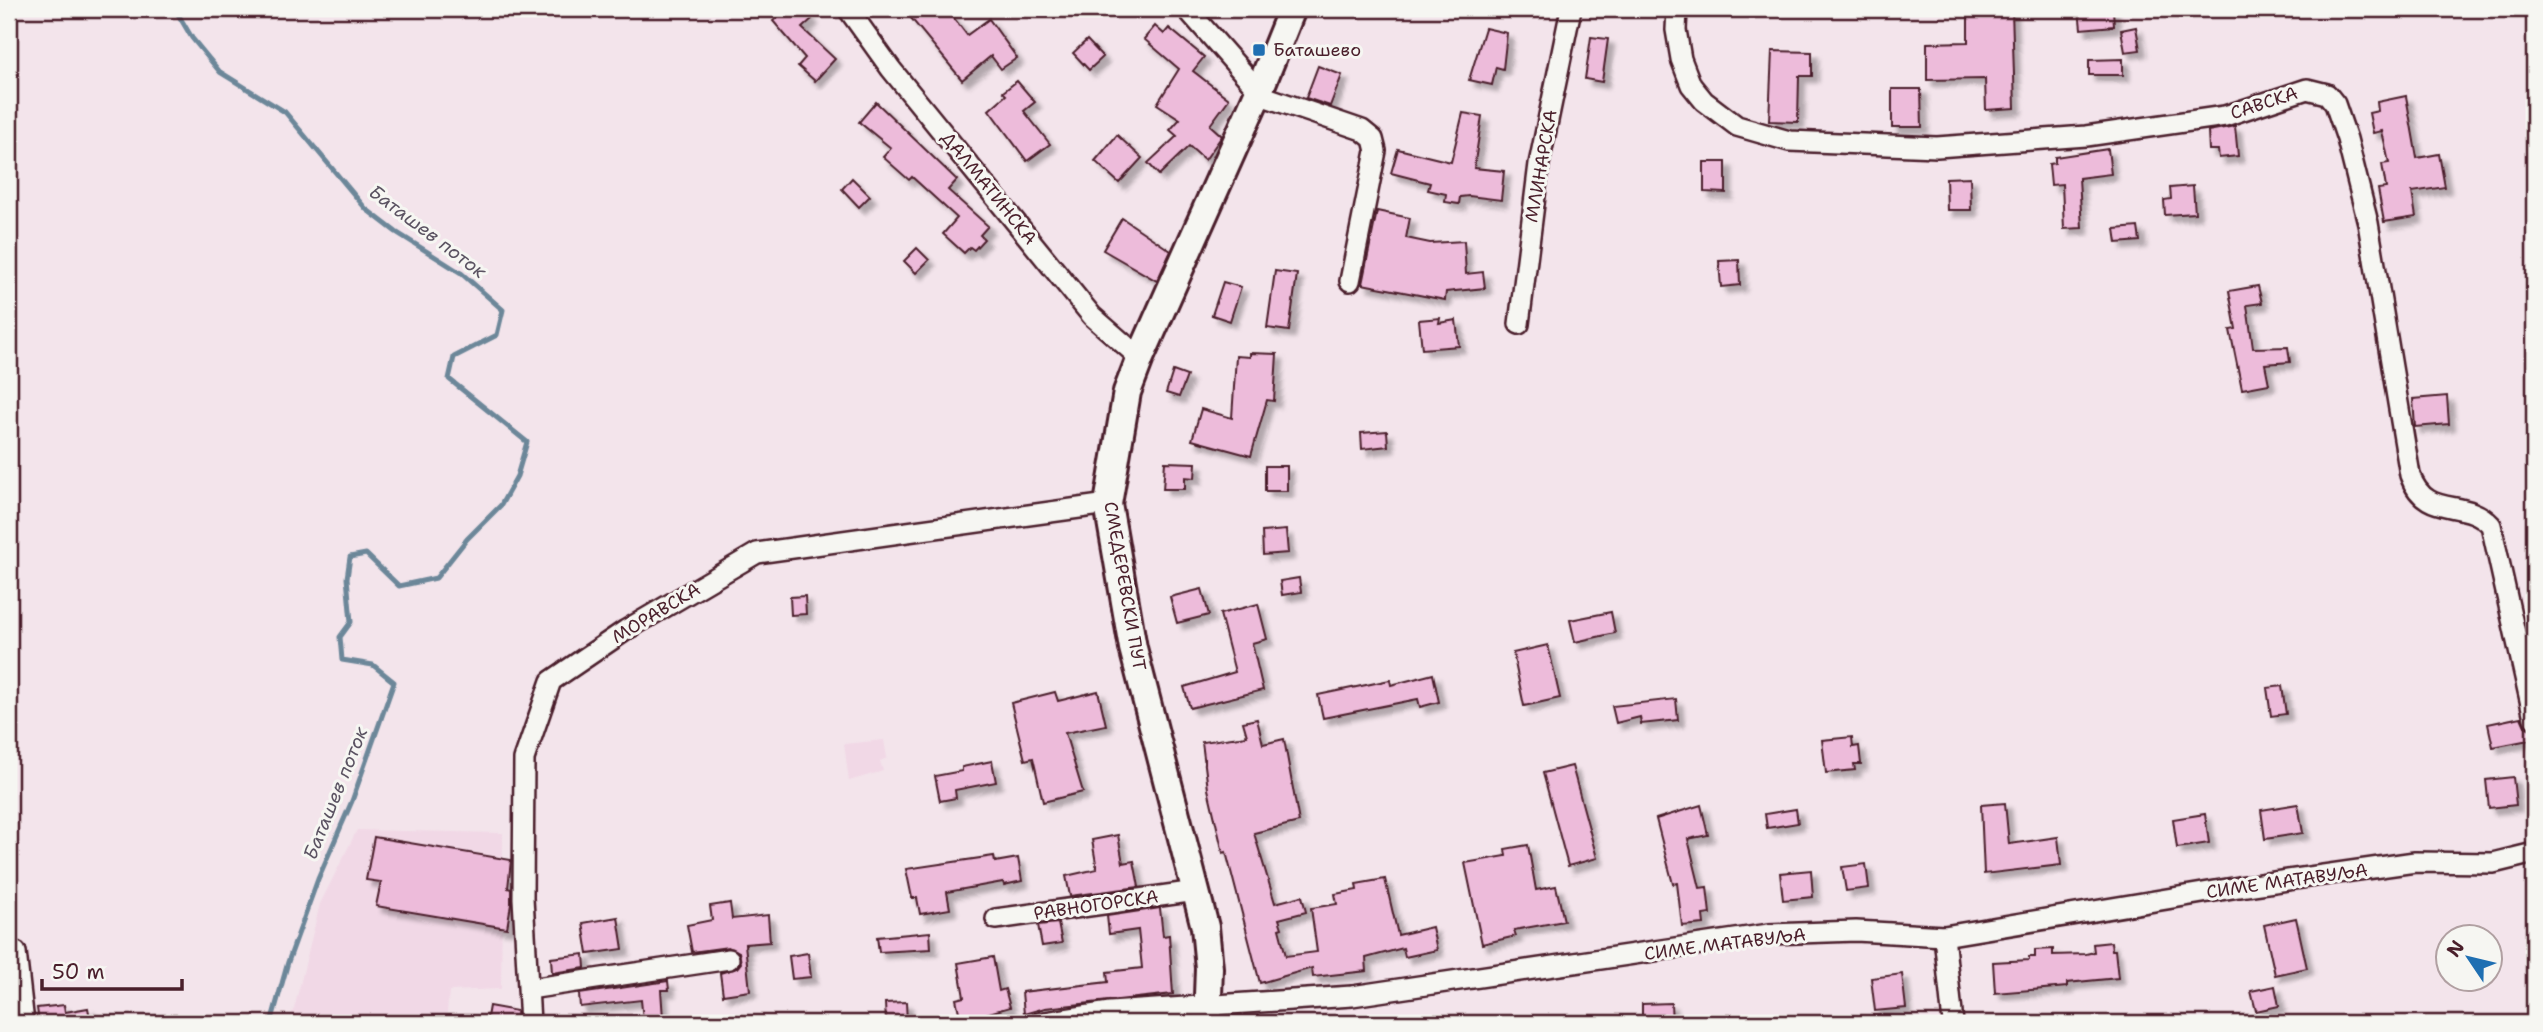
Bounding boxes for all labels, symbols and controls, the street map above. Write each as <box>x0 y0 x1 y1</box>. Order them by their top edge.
place label: Баташево <box>1273 38 1361 62</box>
marker: Баташево <box>1251 42 1267 58</box>
street label: САВСКА <box>2227 81 2301 125</box>
street label: МЛИНАРСКА <box>1519 108 1563 224</box>
street label: ДАЛМАТИНСКА <box>936 126 1042 250</box>
water label: Баташев поток <box>364 179 492 284</box>
street label: СМЕДЕРЕВСКИ ПУТ <box>1098 500 1152 672</box>
street label: МОРАВСКА <box>607 577 705 649</box>
water label: Баташев поток <box>297 722 374 863</box>
street label: СИМЕ МАТАВУЉА <box>2205 858 2369 904</box>
street label: РАВНОГОРСКА <box>1032 884 1160 926</box>
street label: СИМЕ МАТАВУЉА <box>1643 922 1807 966</box>
north arrow <box>2434 923 2504 993</box>
text: N <box>2441 935 2470 962</box>
scale bar <box>42 948 182 992</box>
text: 50 m <box>52 958 105 986</box>

